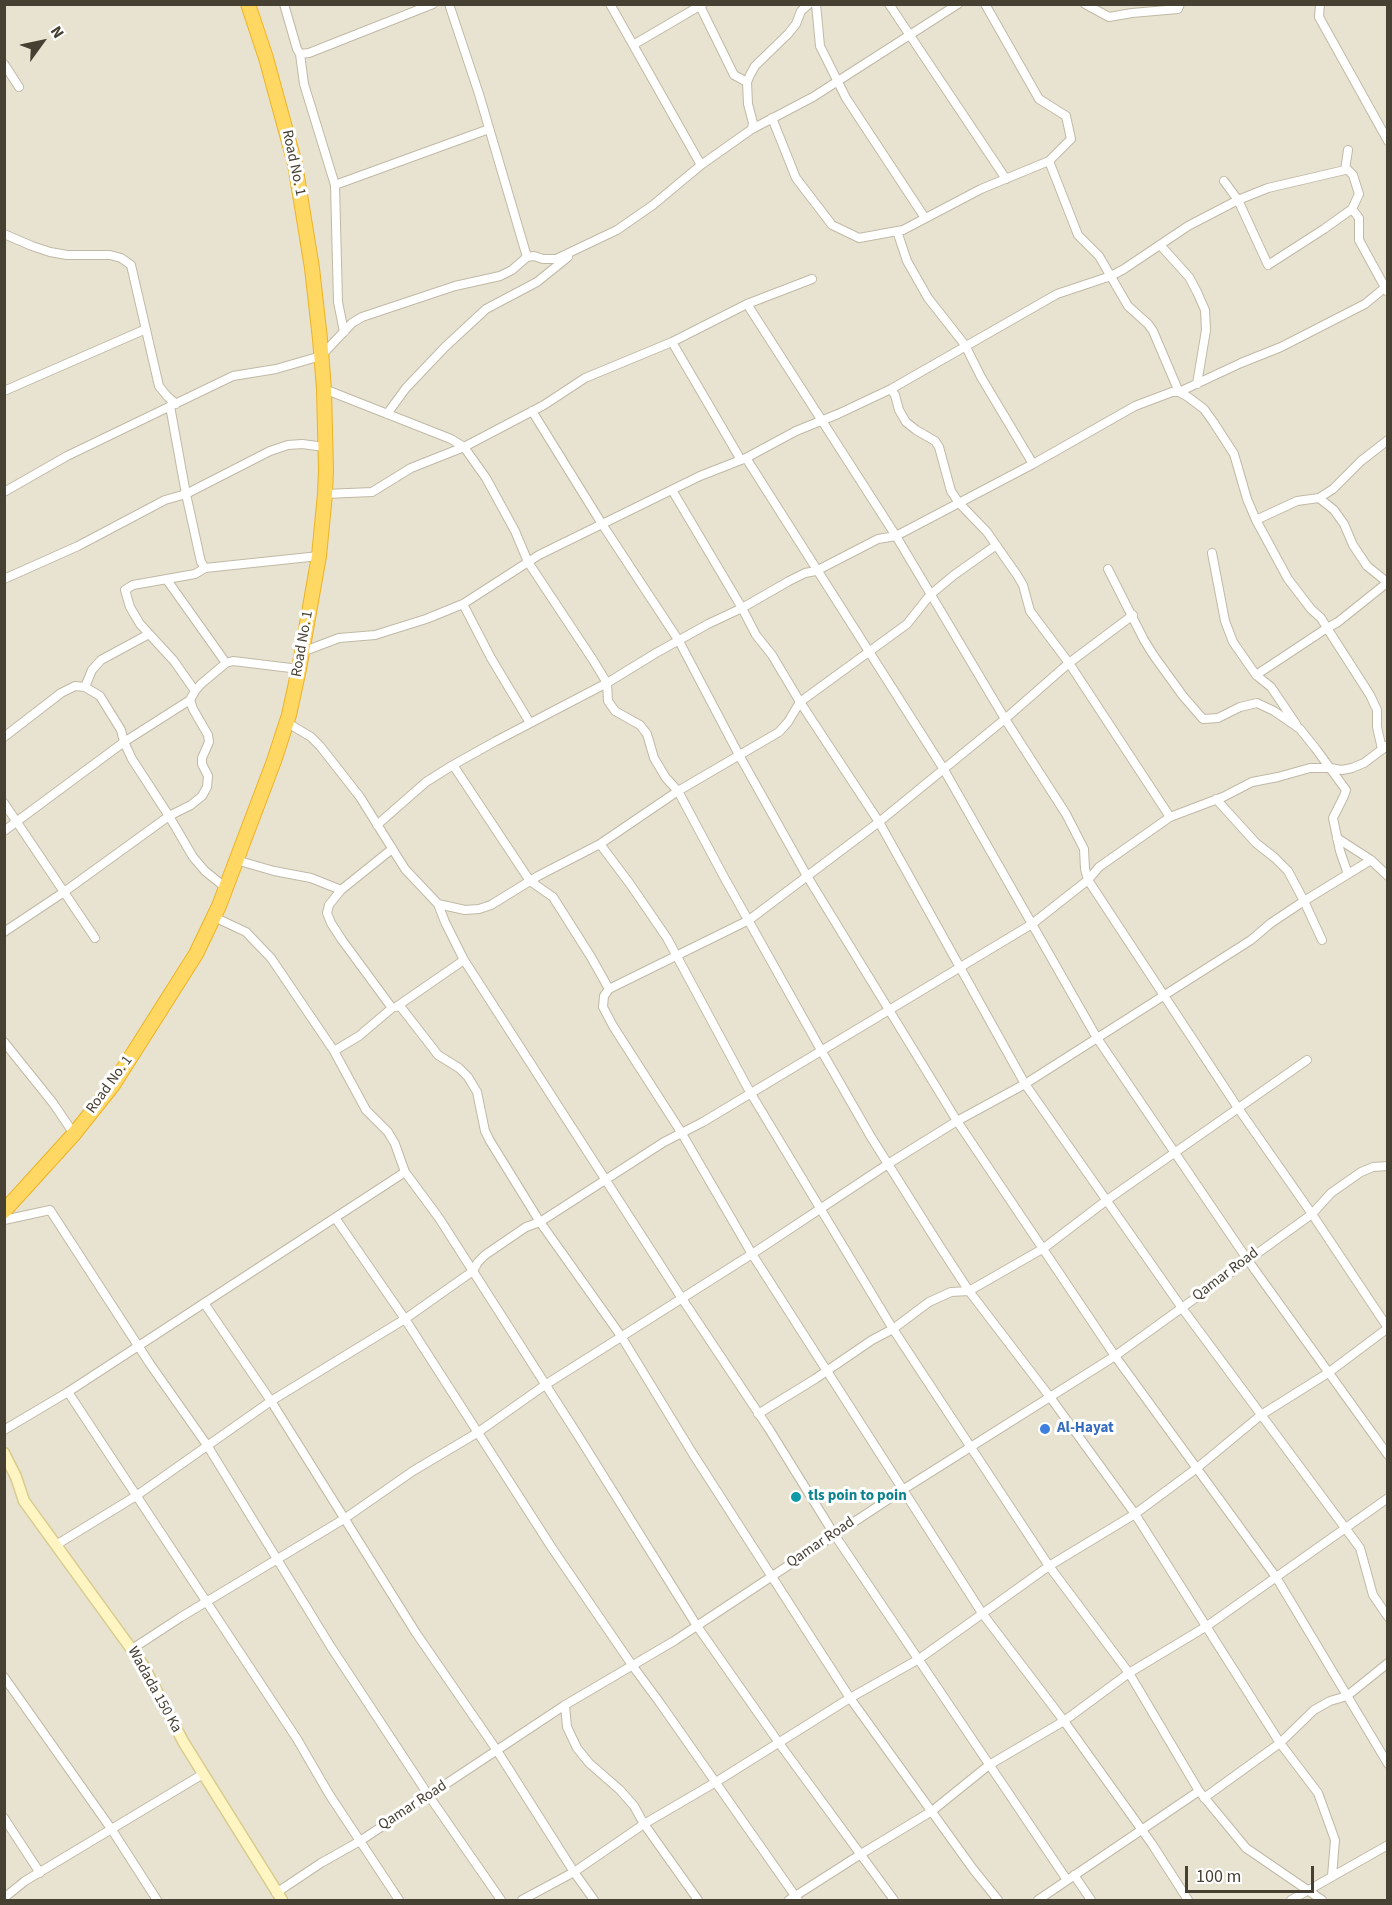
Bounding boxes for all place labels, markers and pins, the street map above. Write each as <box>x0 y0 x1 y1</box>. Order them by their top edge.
place label: Al-Hayat <box>1057 1420 1114 1438</box>
marker: Al-Hayat <box>1038 1422 1052 1436</box>
place label: tls poin to poin <box>808 1488 907 1506</box>
marker: tls poin to poin <box>789 1490 803 1504</box>

